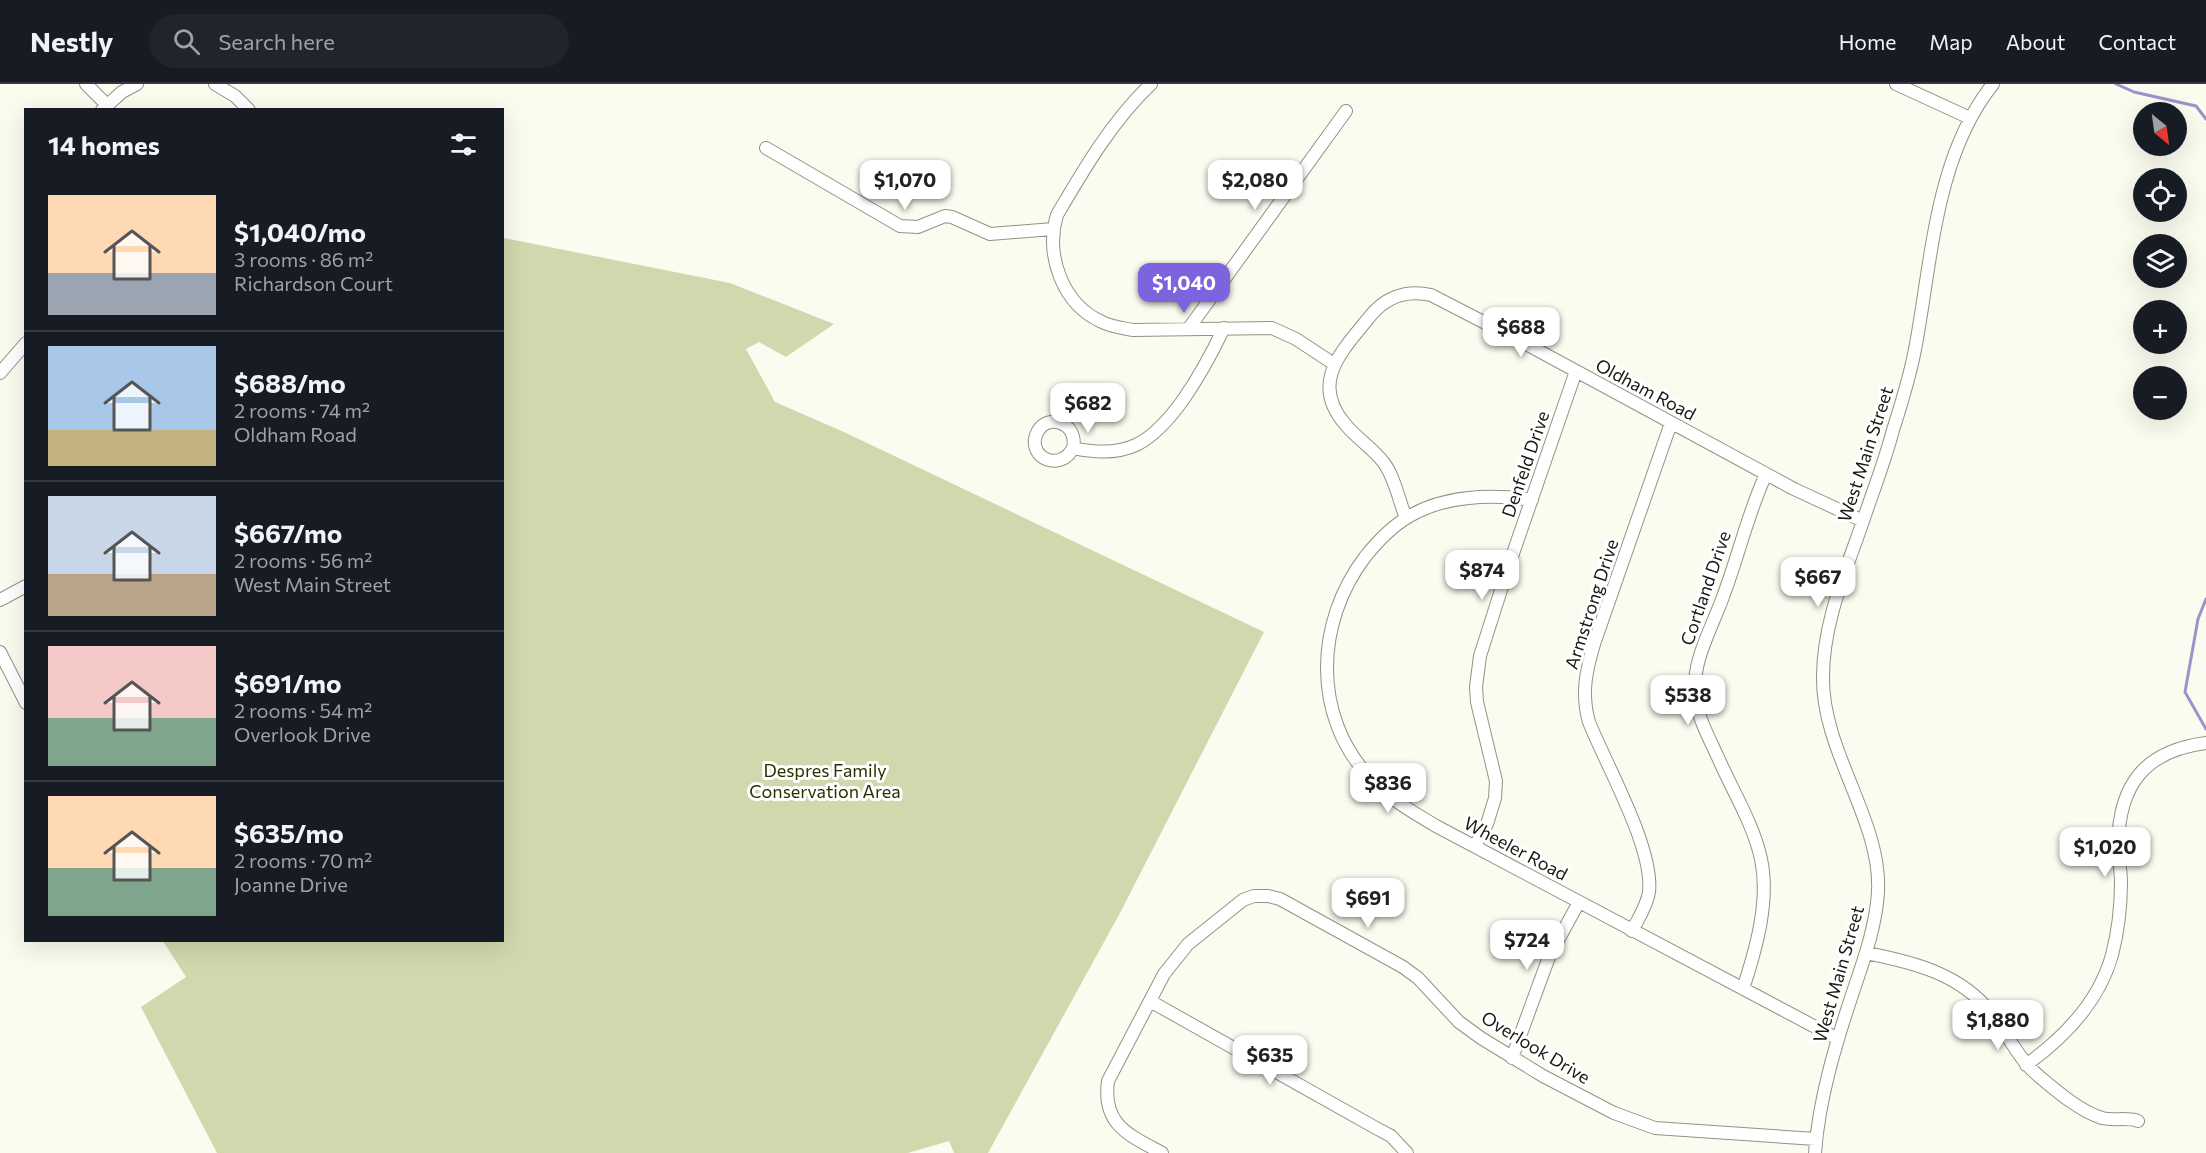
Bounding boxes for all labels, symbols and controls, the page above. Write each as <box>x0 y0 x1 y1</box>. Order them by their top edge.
search box <box>149 14 569 68</box>
text: Nestly <box>30 24 113 58</box>
icon: search <box>170 25 203 58</box>
text: Search here <box>218 28 335 55</box>
text: Home <box>1839 29 1896 54</box>
text: Map <box>1929 29 1973 54</box>
text: About <box>2006 29 2065 54</box>
text: Contact <box>2098 29 2176 54</box>
north arrow <box>2133 102 2187 156</box>
map controls <box>2133 102 2187 420</box>
icon: filters <box>447 128 480 161</box>
text: 14 homes <box>48 129 160 160</box>
pin: $1,070 <box>856 160 954 211</box>
pin: $2,080 <box>1206 160 1304 211</box>
text: $1,070 <box>874 167 936 191</box>
text: $2,080 <box>1222 167 1288 191</box>
button: locate <box>2133 168 2187 222</box>
text: $1,040/mo <box>234 216 366 247</box>
icon: home <box>96 219 168 291</box>
button: layers <box>2133 234 2187 288</box>
text: 3 rooms · 86 m² <box>234 247 373 271</box>
pin: $1,040 <box>1135 263 1233 314</box>
text: $1,040 <box>1152 270 1216 294</box>
text: Richardson Court <box>234 271 393 295</box>
button: + <box>2133 300 2187 354</box>
pin: $688 <box>1485 307 1557 358</box>
text: $688 <box>1497 314 1545 338</box>
street label: Oldham Road <box>1592 353 1700 425</box>
button: − <box>2133 366 2187 420</box>
text: $688/mo <box>234 367 346 398</box>
icon: home <box>96 370 168 442</box>
pin: $682 <box>1052 383 1124 434</box>
street label: West Main Street <box>1833 383 1897 525</box>
text: $682 <box>1064 390 1112 414</box>
text: 2 rooms · 74 m² <box>234 398 370 422</box>
street label: Denfeld Drive <box>1497 408 1553 520</box>
text: Oldham Road <box>234 422 357 446</box>
text: $667/mo <box>234 517 342 548</box>
icon: home <box>96 520 168 592</box>
street label: Cortland Drive <box>1675 528 1735 648</box>
street label: Armstrong Drive <box>1560 536 1622 672</box>
text: 2 rooms · 56 m² <box>234 548 372 572</box>
pin: $874 <box>1446 550 1518 601</box>
text: $874 <box>1459 557 1505 581</box>
pin: $667 <box>1782 557 1854 608</box>
text: $667 <box>1795 564 1841 588</box>
text: West Main Street <box>234 572 391 596</box>
text: $691/mo <box>234 667 342 698</box>
icon: home <box>96 670 168 742</box>
pin: $538 <box>1652 675 1724 726</box>
text: $538 <box>1664 682 1712 706</box>
text: 2 rooms · 54 m² <box>234 698 372 722</box>
text: Overlook Drive <box>234 722 371 746</box>
park label: Despres Family Conservation Area <box>749 759 901 802</box>
pin: $836 <box>1352 763 1424 814</box>
text: $836 <box>1364 770 1412 794</box>
street label: Wheeler Road <box>1460 811 1572 885</box>
text: $635/mo <box>234 817 344 848</box>
icon: home <box>96 820 168 892</box>
pin: $1,020 <box>2056 827 2154 878</box>
text: $1,020 <box>2074 834 2136 858</box>
text: 2 rooms · 70 m² <box>234 848 372 872</box>
text: Joanne Drive <box>234 872 348 896</box>
pin: $691 <box>1332 878 1404 929</box>
text: $691 <box>1346 885 1390 909</box>
street label: West Main Street <box>1808 903 1868 1045</box>
pin: $724 <box>1491 920 1563 971</box>
text: $724 <box>1504 927 1550 951</box>
pin: $1,880 <box>1949 1000 2047 1051</box>
street label: Overlook Drive <box>1478 1006 1594 1088</box>
text: $1,880 <box>1966 1007 2030 1031</box>
pin: $635 <box>1234 1035 1306 1086</box>
text: $635 <box>1246 1042 1294 1066</box>

